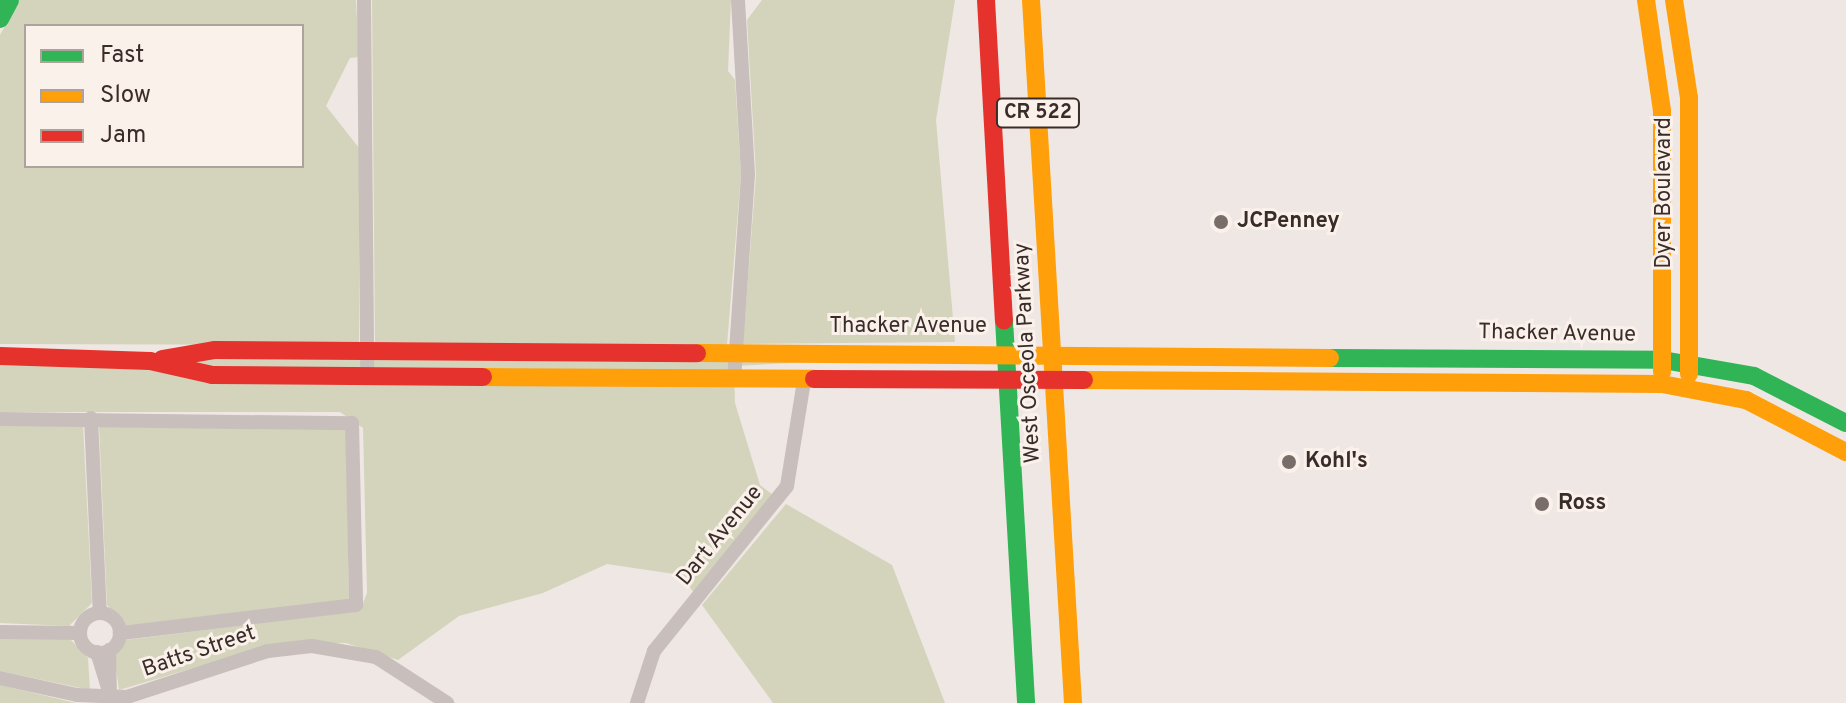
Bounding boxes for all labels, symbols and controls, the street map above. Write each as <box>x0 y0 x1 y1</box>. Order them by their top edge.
legend <box>24 24 304 168</box>
text: Fast <box>100 41 144 71</box>
text: Slow <box>100 81 151 111</box>
road number: CR 522 <box>994 97 1082 129</box>
street label: Dyer Boulevard <box>1652 117 1678 269</box>
text: Jam <box>100 121 146 151</box>
place label: JCPenney <box>1237 209 1340 235</box>
marker: JCPenney <box>1212 213 1230 231</box>
street label: West Osceola Parkway <box>1009 242 1047 464</box>
street label: Thacker Avenue <box>829 314 987 340</box>
street label: Thacker Avenue <box>1477 319 1637 349</box>
place label: Kohl's <box>1305 449 1368 475</box>
marker: Kohl's <box>1280 453 1298 471</box>
street label: Dart Avenue <box>671 480 769 592</box>
place label: Ross <box>1558 491 1606 517</box>
marker: Ross <box>1533 495 1551 513</box>
street label: Batts Street <box>139 620 259 684</box>

